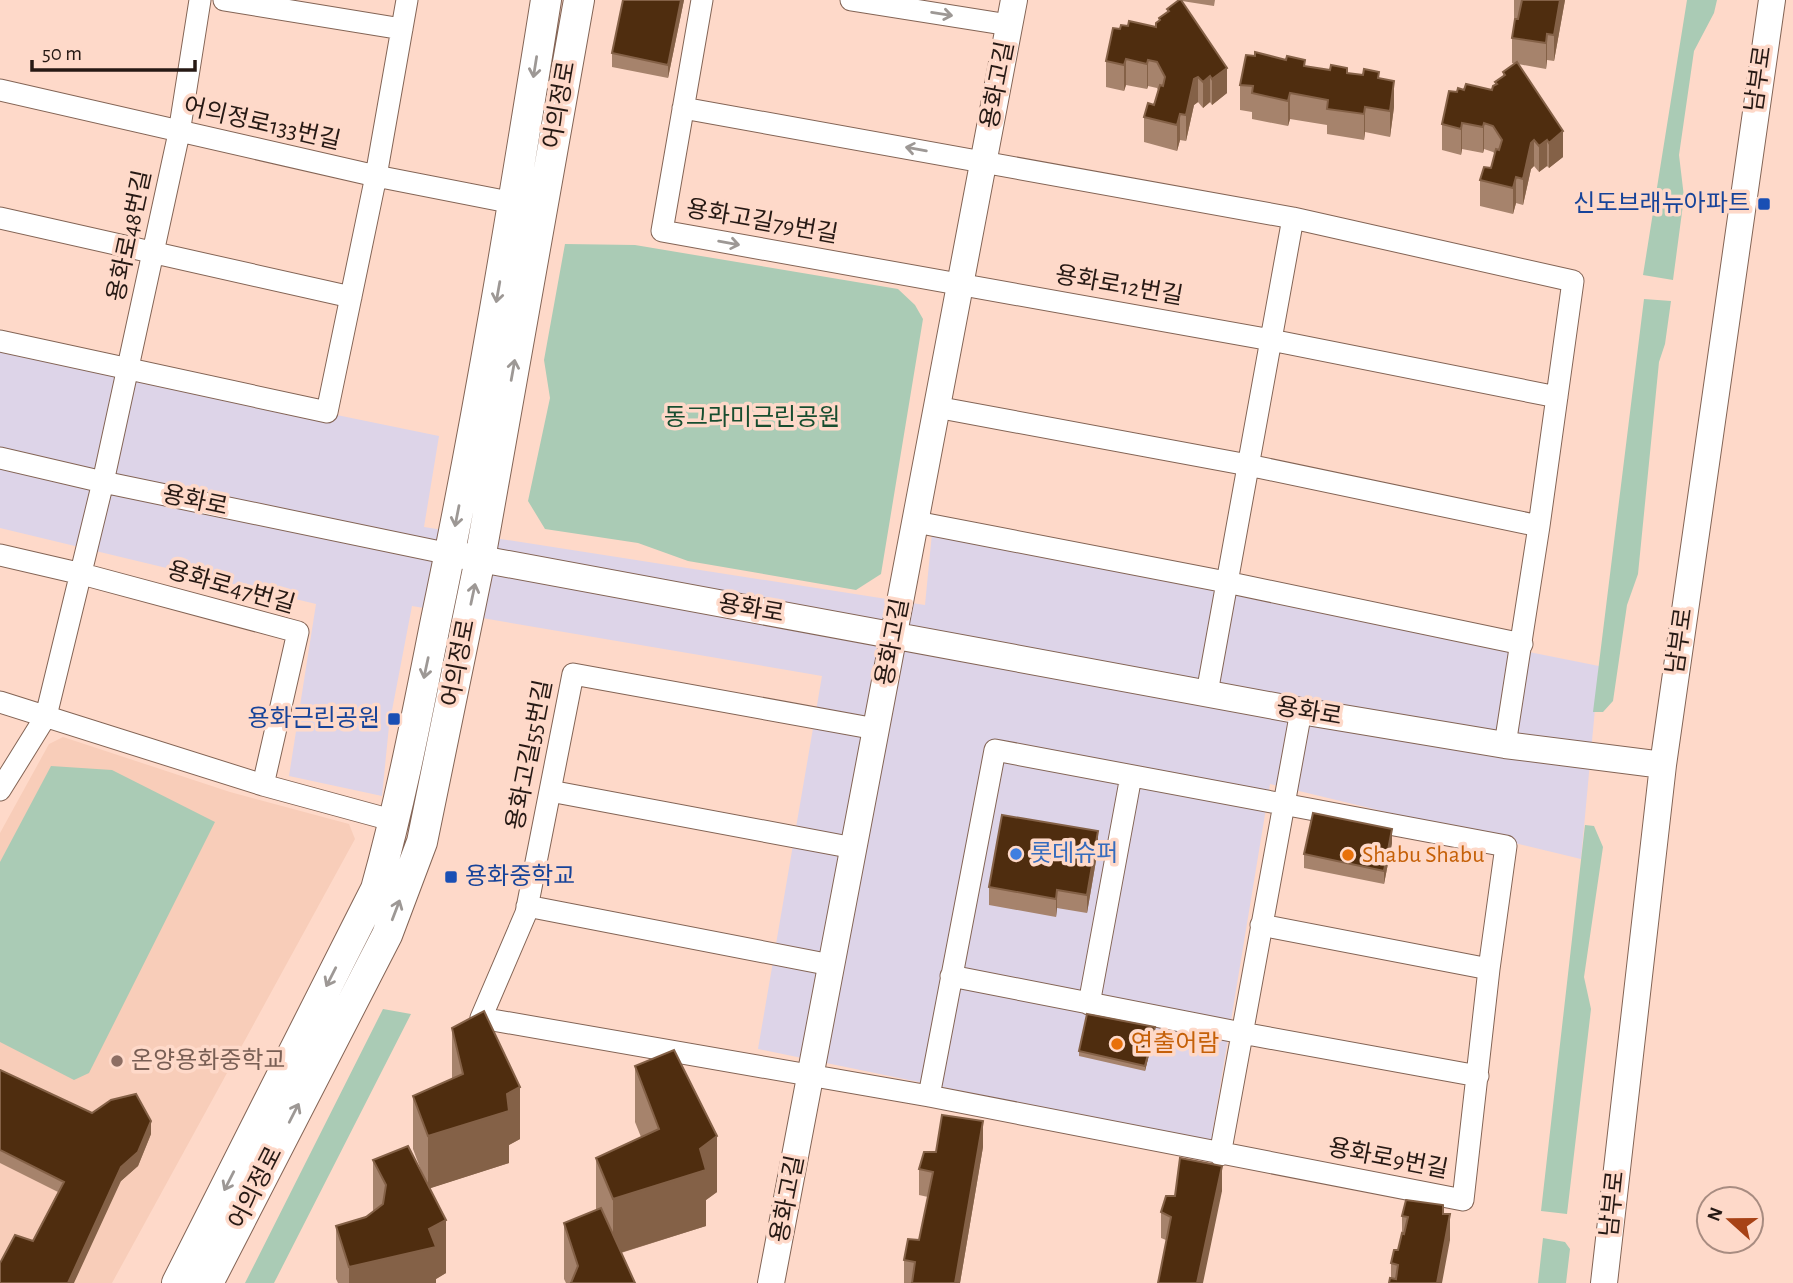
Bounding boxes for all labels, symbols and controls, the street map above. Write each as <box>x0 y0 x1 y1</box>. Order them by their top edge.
one-way arrow <box>930 8 953 21</box>
scale bar <box>32 28 194 72</box>
street label: 용화고길 <box>977 39 1018 131</box>
text: 50 m <box>42 43 82 64</box>
street label: 남부로 <box>1742 44 1775 113</box>
one-way arrow <box>528 56 541 78</box>
street label: 어의정로 <box>540 59 579 151</box>
street label: 어의정로133번길 <box>181 93 343 154</box>
one-way arrow <box>905 142 928 155</box>
street label: 용화로48번길 <box>103 168 156 304</box>
place label: 신도브래뉴아파트 <box>1573 191 1750 216</box>
street label: 용화고길79번길 <box>684 196 840 247</box>
marker: 신도브래뉴아파트 <box>1756 196 1772 212</box>
one-way arrow <box>717 237 740 250</box>
street label: 용화로12번길 <box>1053 262 1185 309</box>
one-way arrow <box>491 280 504 303</box>
one-way arrow <box>507 359 520 382</box>
park label: 동그라미근린공원 <box>664 405 840 430</box>
street label: 용화로 <box>160 481 230 520</box>
one-way arrow <box>450 504 463 527</box>
street label: 용화로47번길 <box>164 557 298 618</box>
one-way arrow <box>466 583 480 606</box>
street label: 용화로 <box>716 590 786 627</box>
street label: 용화고길 <box>872 596 913 688</box>
street label: 남부로 <box>1663 606 1696 675</box>
street label: 어의정로 <box>438 617 479 709</box>
one-way arrow <box>419 656 433 679</box>
street label: 용화고길55번길 <box>503 678 556 832</box>
street label: 용화로 <box>1274 693 1344 730</box>
place label: 용화근린공원 <box>248 706 380 731</box>
marker: 용화근린공원 <box>386 711 402 727</box>
place label: 롯데슈퍼 <box>1030 841 1118 866</box>
place label: Shabu Shabu <box>1362 843 1484 867</box>
marker: 롯데슈퍼 <box>1008 846 1024 862</box>
marker: Shabu Shabu <box>1340 847 1356 863</box>
place label: 용화중학교 <box>465 863 575 889</box>
marker: 용화중학교 <box>443 869 459 885</box>
one-way arrow <box>391 899 404 921</box>
one-way arrow <box>324 966 338 987</box>
place label: 연출어람 <box>1131 1031 1219 1056</box>
marker: 연출어람 <box>1109 1036 1125 1052</box>
place label: 온양용화중학교 <box>131 1047 286 1073</box>
marker: 온양용화중학교 <box>109 1053 125 1069</box>
one-way arrow <box>288 1103 302 1124</box>
street label: 용화로9번길 <box>1326 1135 1450 1182</box>
street label: 어의정로 <box>224 1143 287 1233</box>
street label: 용화고길 <box>767 1153 808 1245</box>
one-way arrow <box>221 1170 235 1191</box>
street label: 남부로 <box>1597 1170 1628 1238</box>
north arrow <box>1695 1185 1765 1255</box>
text: N <box>1704 1205 1727 1224</box>

